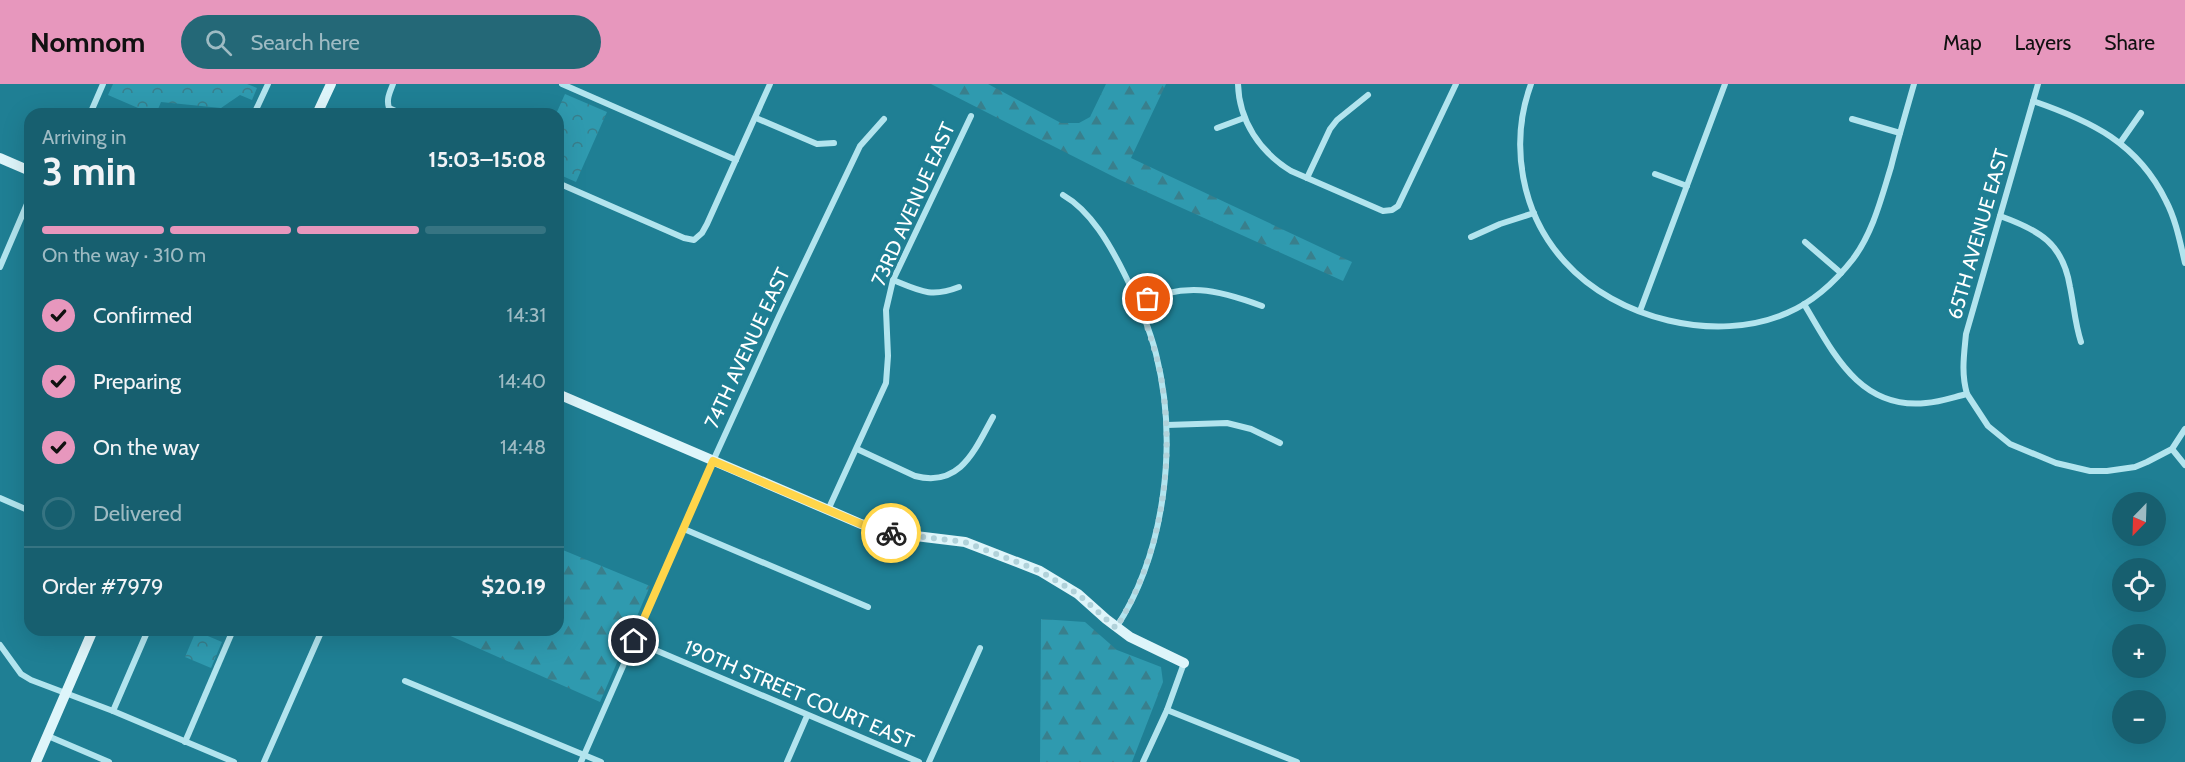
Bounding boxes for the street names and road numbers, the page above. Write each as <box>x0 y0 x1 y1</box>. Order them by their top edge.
street label: 73RD AVENUE EAST <box>866 118 960 289</box>
street label: 65TH AVENUE EAST <box>1942 146 2014 322</box>
street label: 74TH AVENUE EAST <box>699 264 795 432</box>
street label: 190TH STREET COURT EAST <box>681 635 918 753</box>

